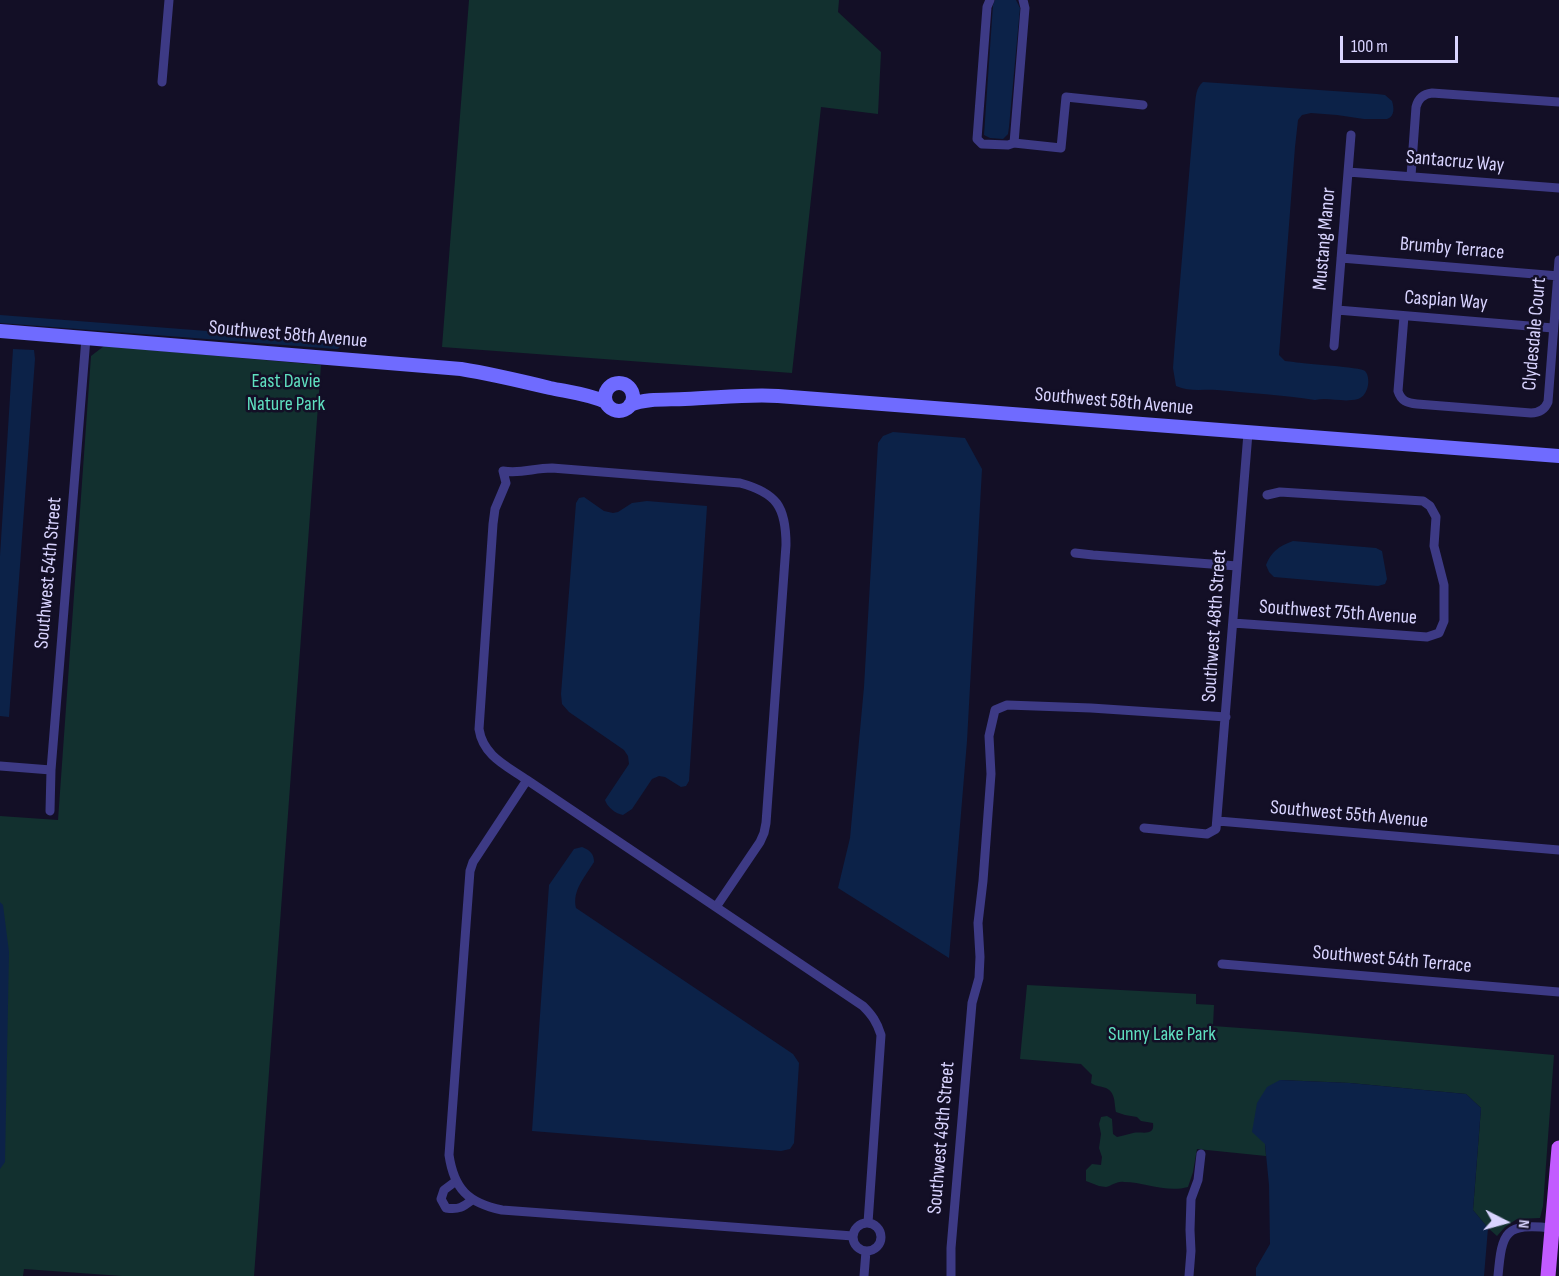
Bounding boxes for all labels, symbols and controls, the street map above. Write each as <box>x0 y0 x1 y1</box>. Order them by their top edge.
scale bar <box>1343 24 1462 62</box>
text: 100 m <box>1351 36 1388 57</box>
street label: Santacruz Way <box>1405 146 1505 178</box>
street label: Mustang Manor <box>1309 187 1341 291</box>
street label: Brumby Terrace <box>1399 232 1505 266</box>
street label: Clydesdale Court <box>1518 276 1552 392</box>
street label: Caspian Way <box>1404 286 1488 316</box>
street label: Southwest 58th Avenue <box>208 316 368 354</box>
park label: East Davie Nature Park <box>247 370 325 417</box>
street label: Southwest 58th Avenue <box>1034 383 1194 421</box>
street label: Southwest 54th Street <box>30 496 68 650</box>
street label: Southwest 48th Street <box>1198 549 1232 703</box>
street label: Southwest 75th Avenue <box>1258 596 1418 630</box>
street label: Southwest 55th Avenue <box>1269 796 1429 834</box>
street label: Southwest 54th Terrace <box>1312 941 1472 979</box>
park label: Sunny Lake Park <box>1108 1023 1216 1047</box>
street label: Southwest 49th Street <box>923 1061 961 1215</box>
north arrow <box>1475 1192 1535 1252</box>
text: N <box>1514 1219 1533 1229</box>

